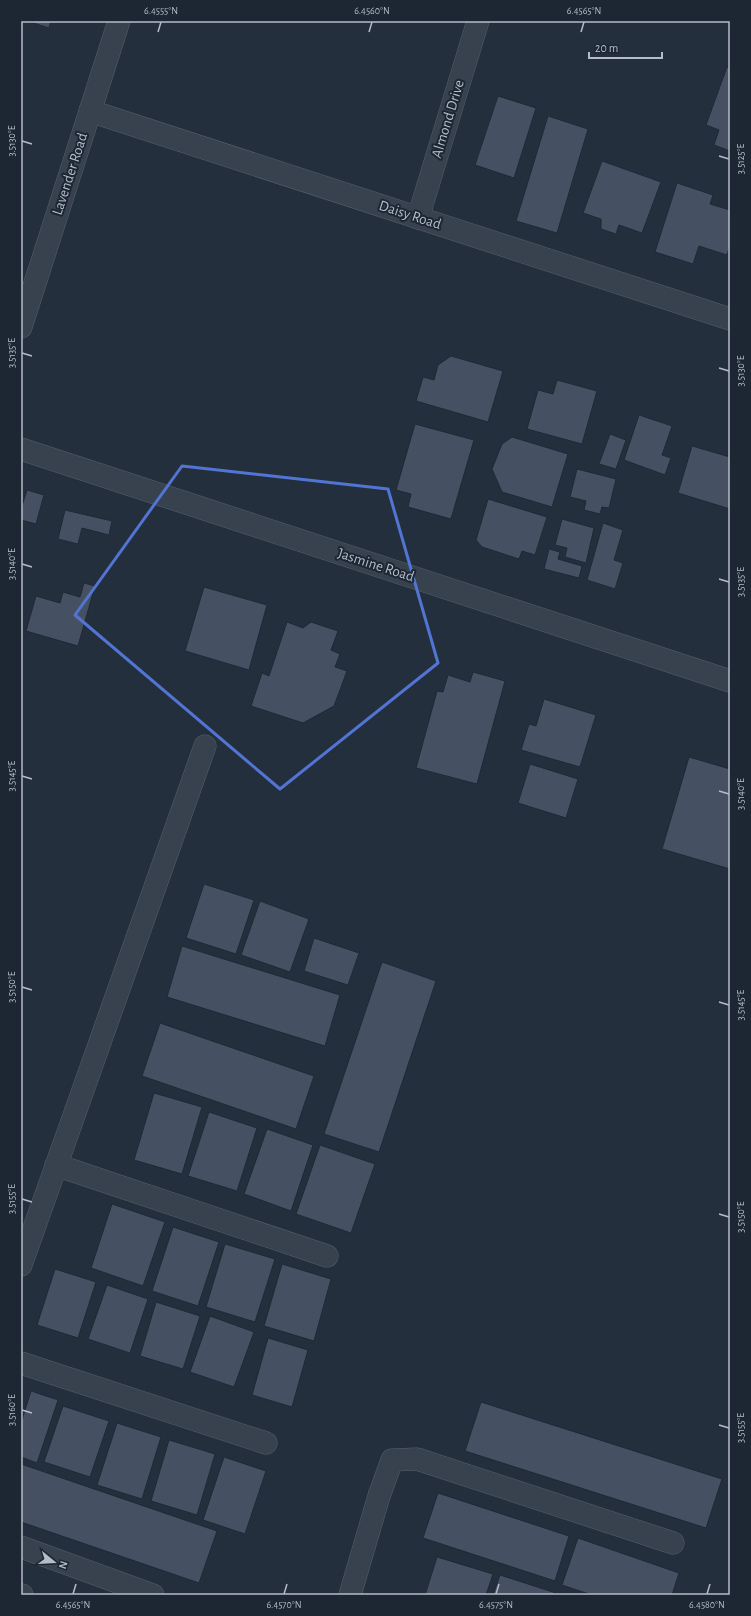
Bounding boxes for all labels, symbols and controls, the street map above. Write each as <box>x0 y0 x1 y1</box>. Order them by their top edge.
text: 6.4555°N <box>144 6 178 16</box>
text: 6.4560°N <box>354 6 390 16</box>
text: 6.4565°N <box>567 6 601 16</box>
scale bar <box>589 34 662 60</box>
text: 20 m <box>595 42 618 54</box>
street label: Almond Drive <box>429 78 467 160</box>
text: 3.5130°E <box>7 125 17 157</box>
street label: Lavender Road <box>50 131 90 217</box>
text: 3.5125°E <box>736 144 746 174</box>
street label: Daisy Road <box>377 198 443 232</box>
text: 3.5135°E <box>7 338 17 368</box>
text: 3.5130°E <box>736 355 746 387</box>
street label: Jasmine Road <box>336 546 416 584</box>
text: 3.5140°E <box>7 548 17 580</box>
text: 3.5135°E <box>736 567 746 597</box>
text: 3.5145°E <box>7 760 17 791</box>
text: 3.5140°E <box>736 778 746 810</box>
text: 3.5150°E <box>7 971 17 1003</box>
text: 3.5145°E <box>736 989 746 1020</box>
text: 3.5155°E <box>7 1184 17 1214</box>
text: 3.5150°E <box>736 1201 746 1233</box>
text: 3.5160°E <box>7 1394 17 1426</box>
text: 3.5155°E <box>736 1413 746 1443</box>
north arrow <box>34 1542 74 1582</box>
text: N <box>57 1560 69 1570</box>
text: 6.4565°N <box>56 1600 90 1610</box>
text: 6.4570°N <box>266 1600 302 1610</box>
text: 6.4575°N <box>479 1600 513 1610</box>
text: 6.4580°N <box>689 1600 725 1610</box>

